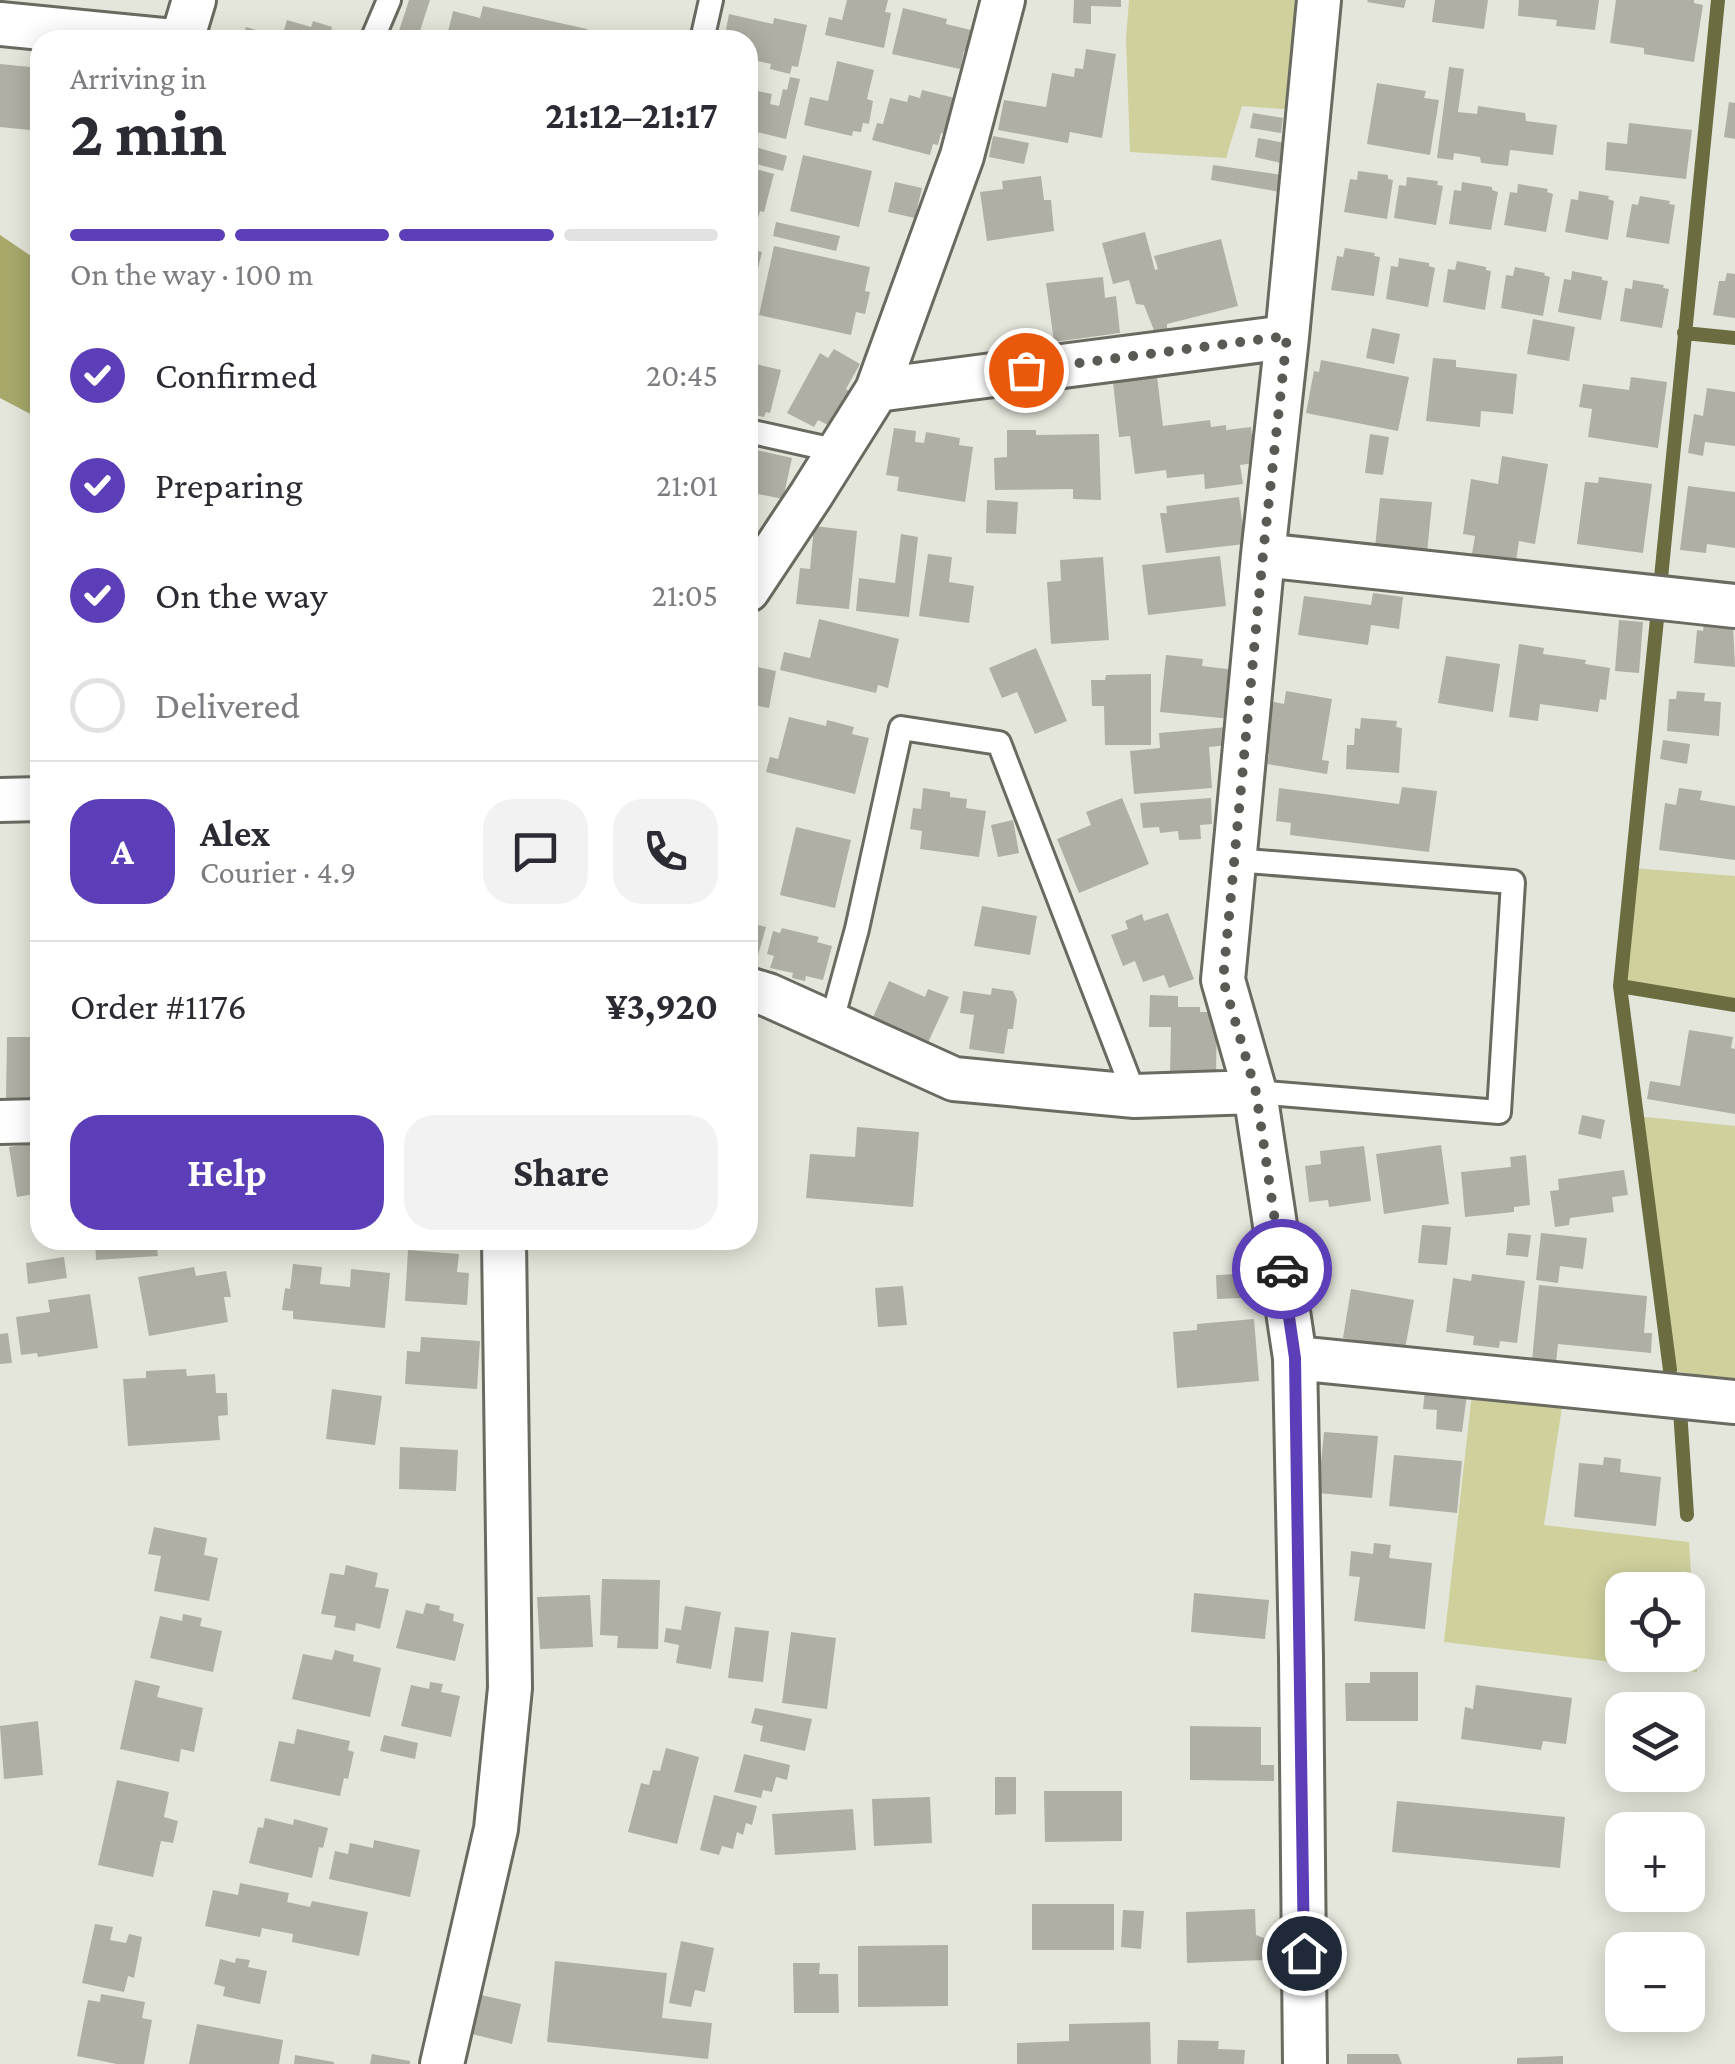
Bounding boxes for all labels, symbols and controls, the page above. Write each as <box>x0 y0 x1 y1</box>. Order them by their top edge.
text: Arriving in <box>70 60 207 96</box>
text: 21:12–21:17 <box>545 94 718 136</box>
text: 2 min <box>70 97 227 169</box>
text: On the way · 100 m <box>70 256 313 292</box>
pin <box>984 328 1069 413</box>
icon: bag <box>999 343 1054 398</box>
icon: check <box>70 348 125 403</box>
text: Confirmed <box>155 354 318 396</box>
text: 20:45 <box>646 357 718 393</box>
icon: check <box>70 458 125 513</box>
text: Preparing <box>155 464 303 506</box>
text: 21:01 <box>656 467 718 503</box>
icon: check <box>70 568 125 623</box>
text: On the way <box>155 574 327 616</box>
text: 21:05 <box>652 577 718 613</box>
text: Delivered <box>155 684 300 726</box>
button: chat <box>483 799 588 904</box>
button: phone <box>613 799 718 904</box>
text: Alex <box>200 812 270 854</box>
text: A <box>111 830 134 872</box>
text: Courier · 4.9 <box>200 854 356 890</box>
text: Order #1176 <box>70 985 247 1027</box>
text: ¥3,920 <box>606 985 718 1027</box>
button: Help <box>70 1115 384 1230</box>
button: Share <box>404 1115 718 1230</box>
courier <box>1232 1219 1332 1319</box>
icon: car <box>1255 1242 1310 1297</box>
map controls <box>1605 1572 1705 2032</box>
button: locate <box>1605 1572 1705 1672</box>
button: layers <box>1605 1692 1705 1792</box>
button: + <box>1605 1812 1705 1912</box>
pin <box>1262 1911 1347 1996</box>
icon: home <box>1277 1926 1332 1981</box>
button: − <box>1605 1932 1705 2032</box>

